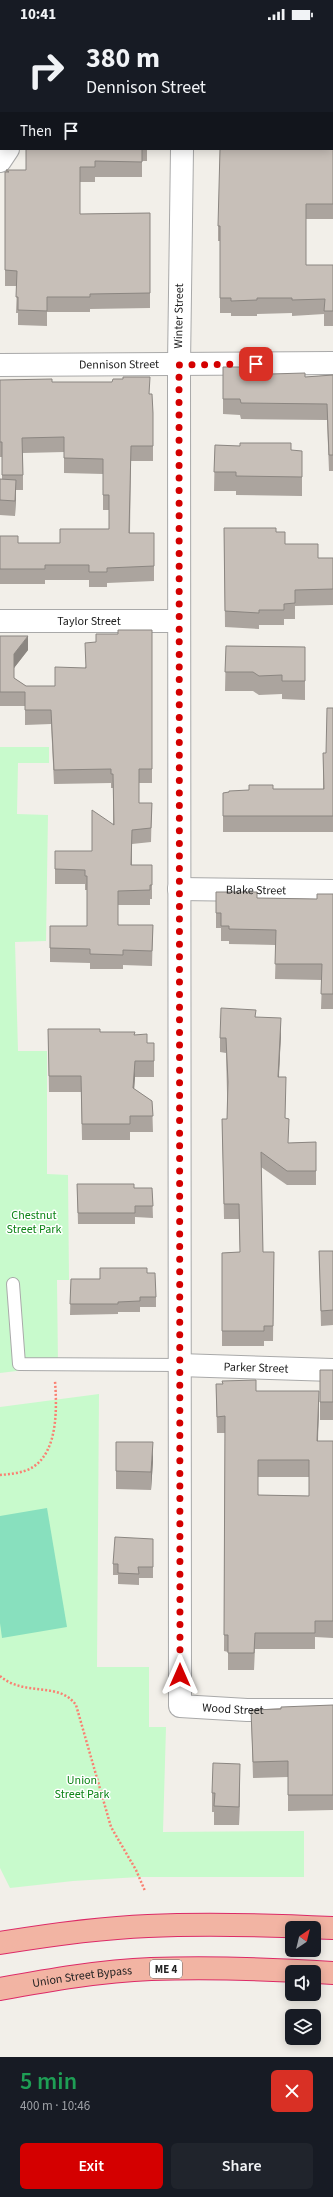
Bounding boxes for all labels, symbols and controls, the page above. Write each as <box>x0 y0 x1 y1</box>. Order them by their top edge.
text: 10:41 <box>20 4 56 25</box>
text: 380 m <box>86 38 160 78</box>
icon: right <box>20 44 72 96</box>
text: Dennison Street <box>86 75 206 100</box>
icon: arrive <box>60 120 82 142</box>
text: Then <box>20 121 52 142</box>
street label: Winter Street <box>170 283 188 349</box>
pin <box>239 347 273 381</box>
icon: arrive <box>245 353 267 375</box>
street label: Dennison Street <box>79 356 159 373</box>
street label: Taylor Street <box>57 613 121 630</box>
street label: Blake Street <box>226 881 286 899</box>
park label: Chestnut Street Park <box>7 1207 62 1238</box>
street label: Parker Street <box>223 1358 289 1377</box>
position arrow <box>159 1654 201 1696</box>
street label: Wood Street <box>202 1699 264 1719</box>
park label: Union Street Park <box>55 1772 110 1803</box>
north arrow <box>285 1921 321 1957</box>
map controls <box>285 1921 321 2045</box>
road number: ME 4 <box>150 1960 182 1978</box>
street label: Union Street Bypass <box>31 1962 133 1992</box>
button: sound <box>285 1965 321 2001</box>
button: layers <box>285 2009 321 2045</box>
text: 5 min <box>20 2064 77 2099</box>
button: close <box>271 2070 313 2112</box>
text: 400 m · 10:46 <box>20 2097 90 2115</box>
button: Exit <box>20 2143 163 2189</box>
button: Share <box>171 2143 313 2189</box>

